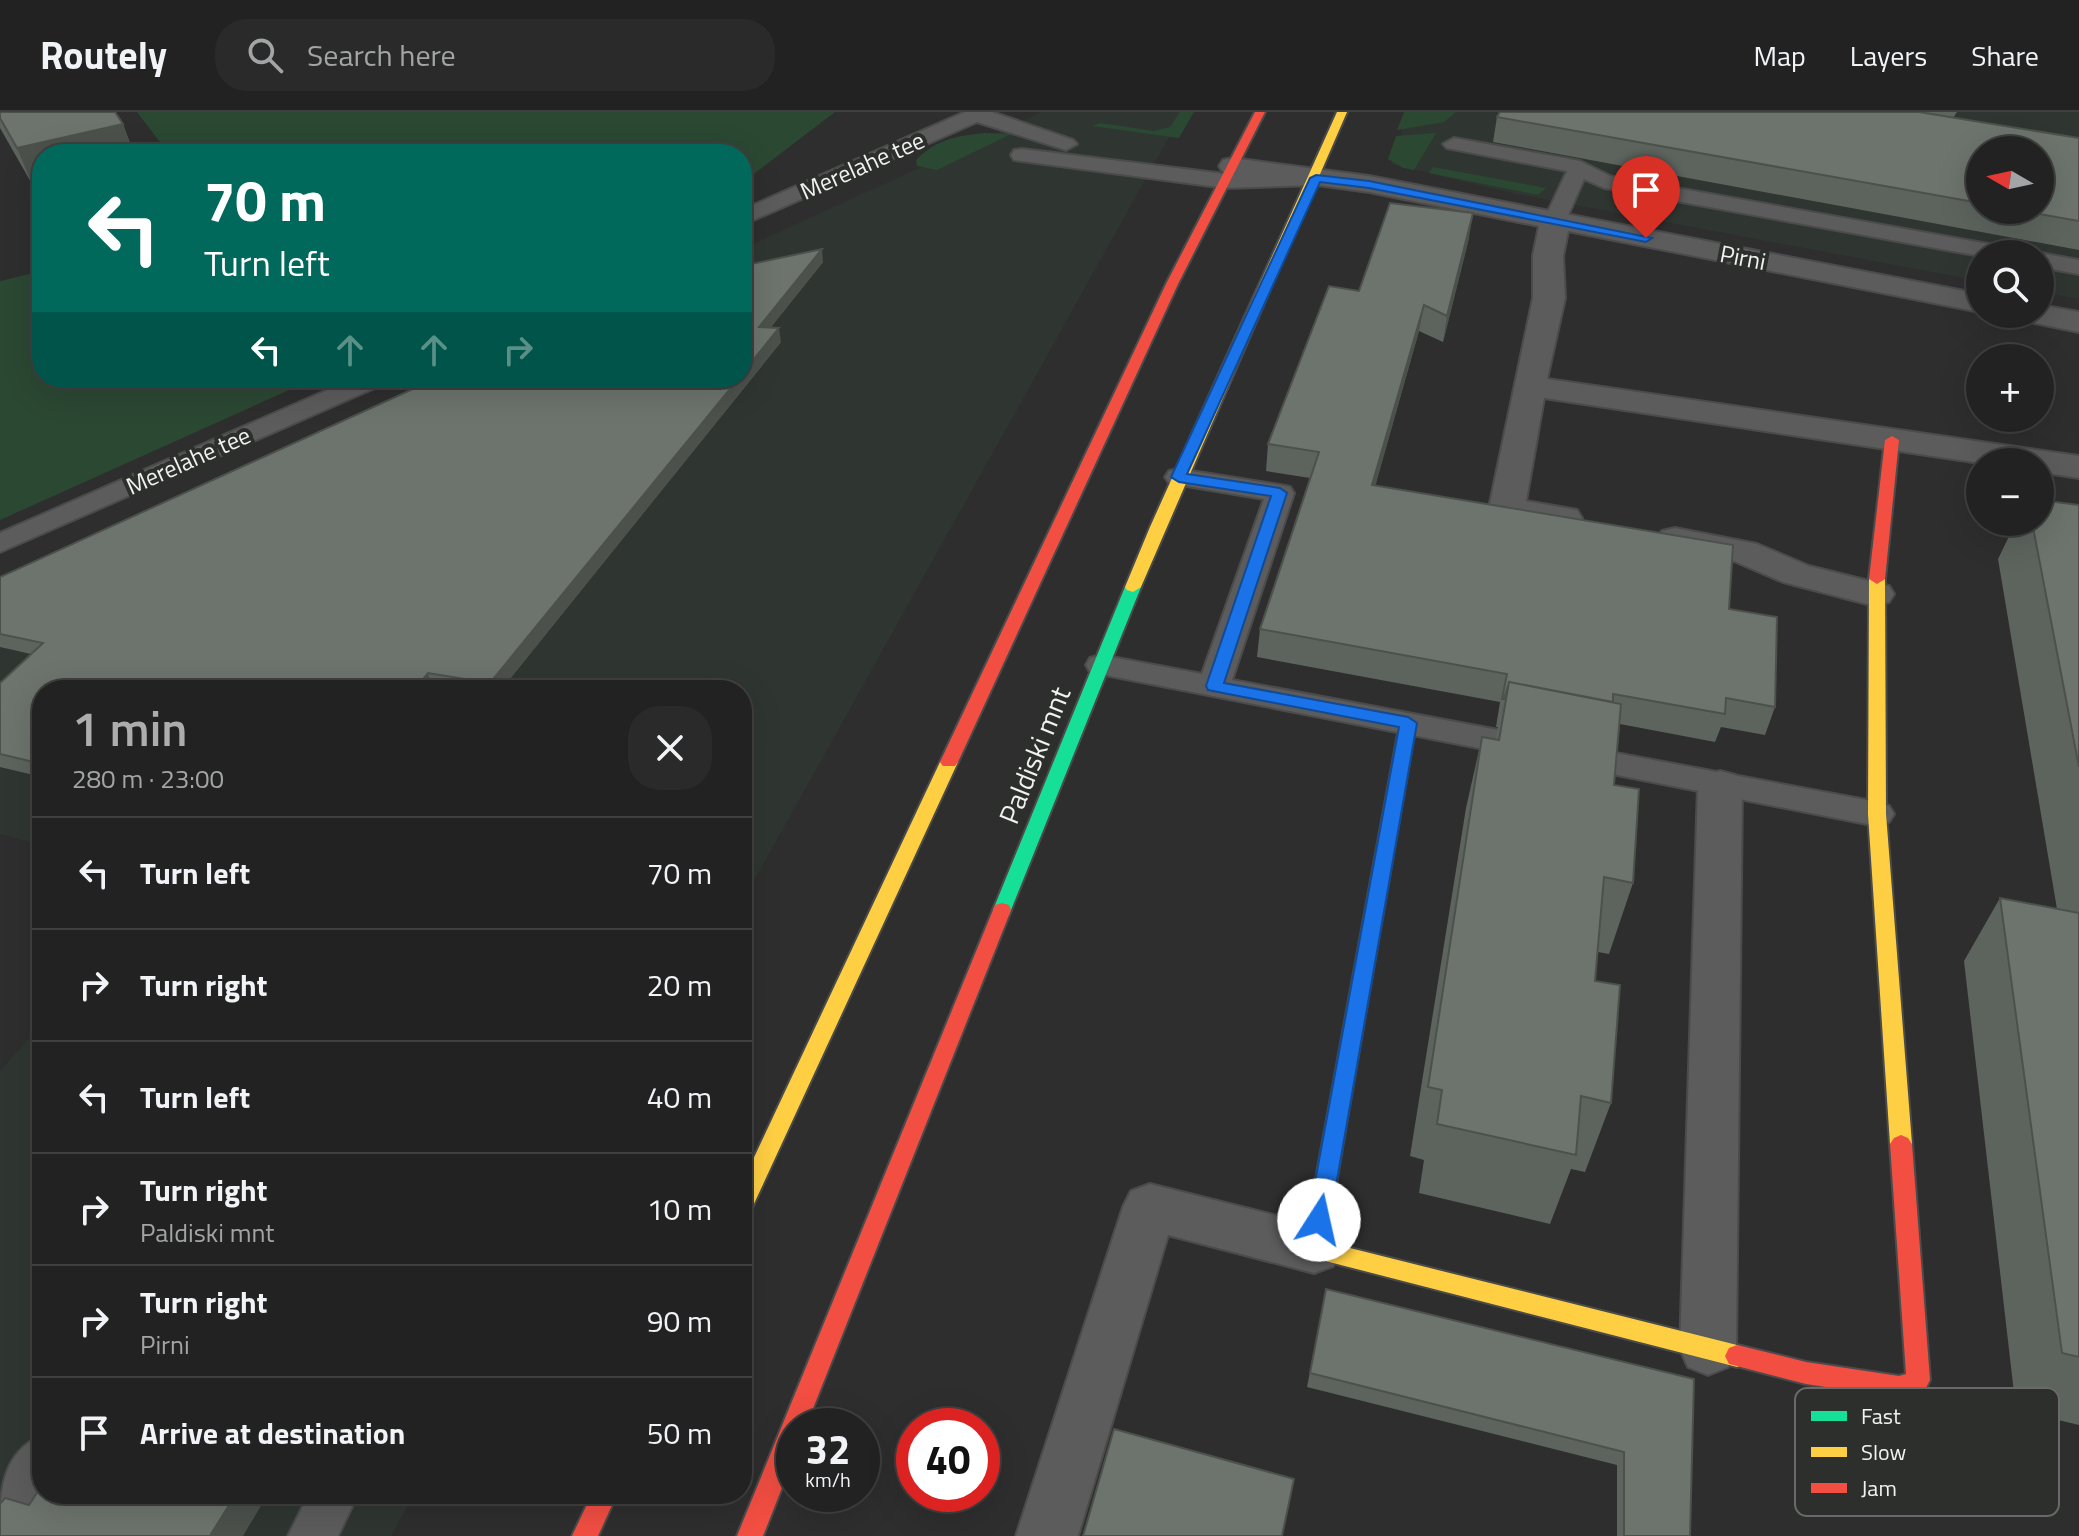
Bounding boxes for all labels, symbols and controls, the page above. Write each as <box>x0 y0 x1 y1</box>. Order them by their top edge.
search box <box>215 19 775 91</box>
text: Routely <box>40 26 167 84</box>
text: Search here <box>307 32 456 78</box>
icon: search <box>243 33 287 77</box>
text: Map <box>1753 34 1806 77</box>
text: Layers <box>1850 34 1927 77</box>
text: Share <box>1971 34 2039 77</box>
street label: Merelahe tee <box>794 122 930 208</box>
north arrow <box>1966 136 2054 224</box>
map controls <box>1966 136 2054 536</box>
pin <box>1612 156 1680 238</box>
text: 70 m <box>204 158 326 243</box>
icon: arrive <box>1624 168 1668 212</box>
icon: left <box>72 176 176 280</box>
text: Turn left <box>204 235 330 290</box>
street label: Pirni <box>1717 235 1769 279</box>
button: search <box>1966 240 2054 328</box>
icon: left <box>244 328 288 372</box>
icon: ahead <box>328 328 372 372</box>
icon: ahead <box>412 328 456 372</box>
icon: right <box>496 328 540 372</box>
button: + <box>1966 344 2054 432</box>
street label: Merelahe tee <box>120 417 256 503</box>
button: − <box>1966 448 2054 536</box>
street label: Paldiski mnt <box>987 680 1081 830</box>
text: 1 min <box>72 692 187 765</box>
button: close <box>628 706 712 790</box>
text: 280 m · 23:00 <box>72 759 224 798</box>
text: Turn left <box>140 850 250 896</box>
text: 70 m <box>647 850 712 896</box>
icon: left <box>72 851 116 895</box>
text: Turn right <box>140 962 268 1008</box>
text: 20 m <box>647 962 712 1008</box>
icon: right <box>72 963 116 1007</box>
text: Turn left <box>140 1074 250 1120</box>
text: 40 m <box>647 1074 712 1120</box>
icon: left <box>72 1075 116 1119</box>
text: Turn right <box>140 1167 268 1213</box>
position arrow <box>1277 1178 1361 1262</box>
text: 10 m <box>647 1186 712 1232</box>
icon: right <box>72 1187 116 1231</box>
text: Paldiski mnt <box>140 1213 274 1252</box>
text: Turn right <box>140 1279 268 1325</box>
text: 90 m <box>647 1298 712 1344</box>
icon: right <box>72 1299 116 1343</box>
text: Pirni <box>140 1325 190 1364</box>
legend <box>1795 1388 2059 1516</box>
text: Fast <box>1861 1399 1901 1433</box>
speed limit sign: 40 <box>896 1408 1000 1512</box>
text: Arrive at destination <box>140 1410 405 1456</box>
text: 50 m <box>647 1410 712 1456</box>
icon: arrive <box>72 1411 116 1455</box>
text: 32 <box>806 1419 850 1480</box>
text: Slow <box>1861 1435 1907 1469</box>
text: km/h <box>805 1464 851 1495</box>
text: Jam <box>1861 1471 1897 1505</box>

